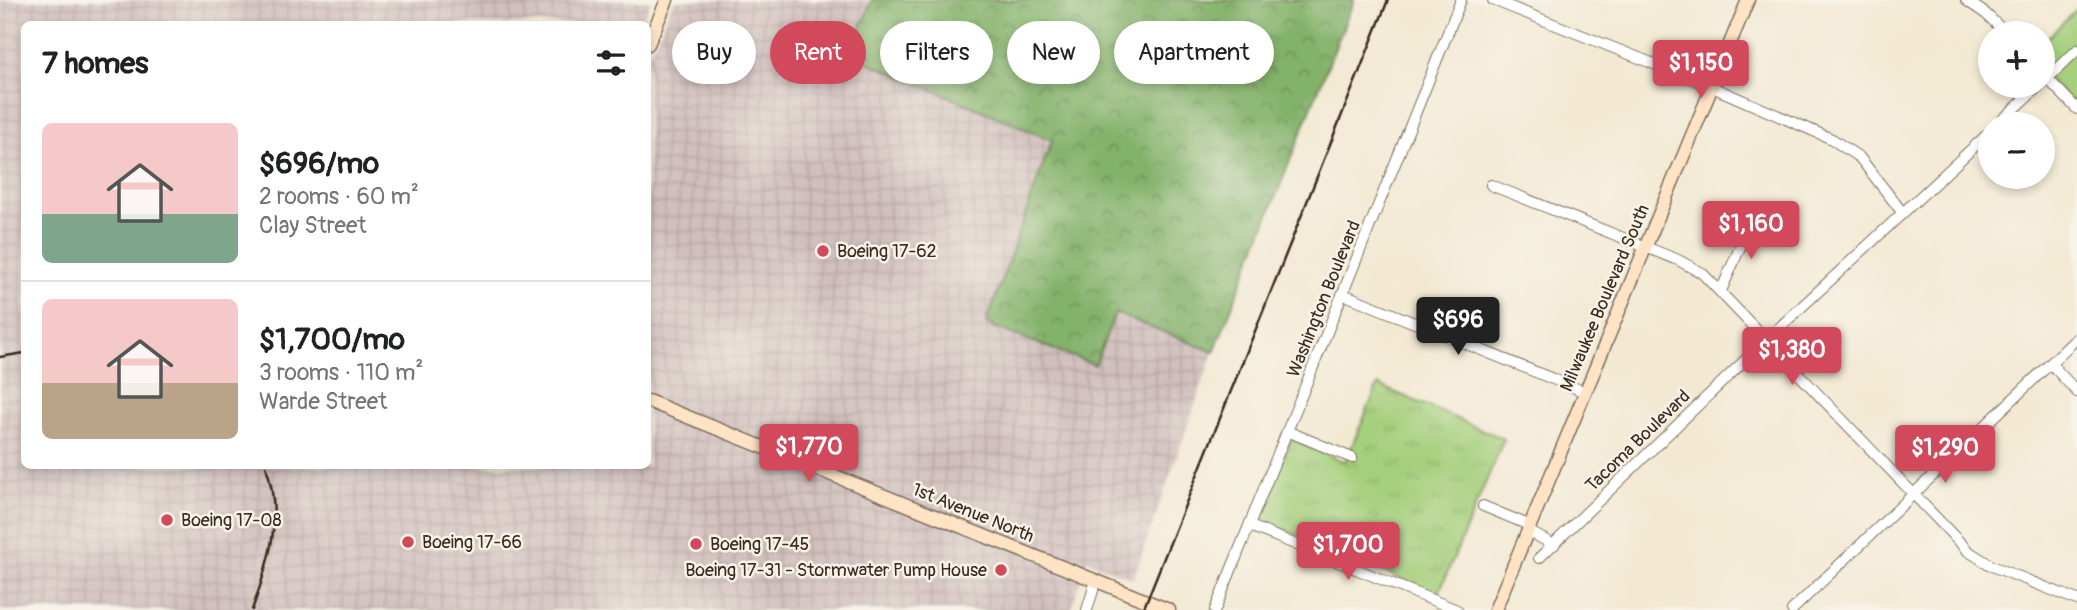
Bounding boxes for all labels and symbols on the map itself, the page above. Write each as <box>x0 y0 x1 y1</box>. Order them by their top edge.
pin: $1,150 <box>1644 41 1758 100</box>
street label: Milwaukee Boulevard South <box>1555 201 1655 395</box>
pin: $1,160 <box>1694 202 1808 261</box>
street label: Washington Boulevard <box>1282 217 1366 381</box>
place label: Boeing 17-62 <box>837 240 937 263</box>
marker: Boeing 17-62 <box>815 243 831 259</box>
pin: $696 <box>1417 298 1499 357</box>
pin: $1,380 <box>1735 328 1849 387</box>
street label: Tacoma Boulevard <box>1581 385 1695 497</box>
pin: $1,770 <box>752 424 866 484</box>
pin: $1,290 <box>1888 426 2002 485</box>
street label: 1st Avenue North <box>909 478 1037 548</box>
place label: Boeing 17-08 <box>181 509 282 532</box>
marker: Boeing 17-08 <box>159 512 175 528</box>
pin: $1,700 <box>1291 522 1405 582</box>
place label: Boeing 17-66 <box>422 531 522 554</box>
place label: Boeing 17-45 <box>710 533 809 556</box>
marker: Boeing 17-66 <box>400 534 416 550</box>
marker: Boeing 17-45 <box>688 536 704 552</box>
place label: Boeing 17-31 - Stormwater Pump House <box>685 559 987 582</box>
marker: Boeing 17-31 - Stormwater Pump House <box>993 562 1009 578</box>

